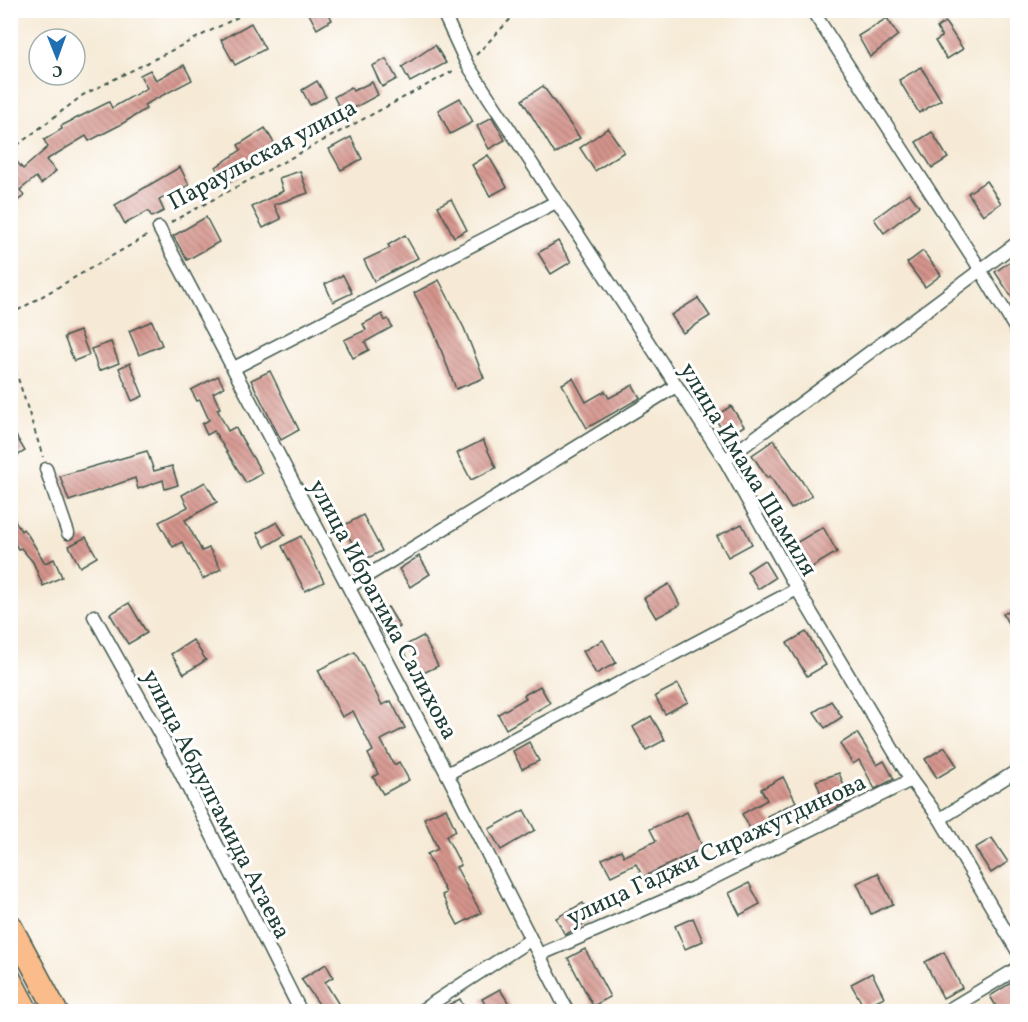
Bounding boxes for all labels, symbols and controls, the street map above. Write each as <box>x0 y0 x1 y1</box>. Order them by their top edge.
north arrow <box>27 27 87 87</box>
text: С <box>52 59 63 81</box>
street label: Параульская улица <box>162 92 363 220</box>
street label: улица Имама Шамиля <box>670 357 825 583</box>
street label: улица Ибрагима Салихова <box>299 474 465 746</box>
street label: улица Абдулгамида Агаева <box>132 664 298 946</box>
street label: улица Гаджи Сиражутдинова <box>561 766 872 935</box>

